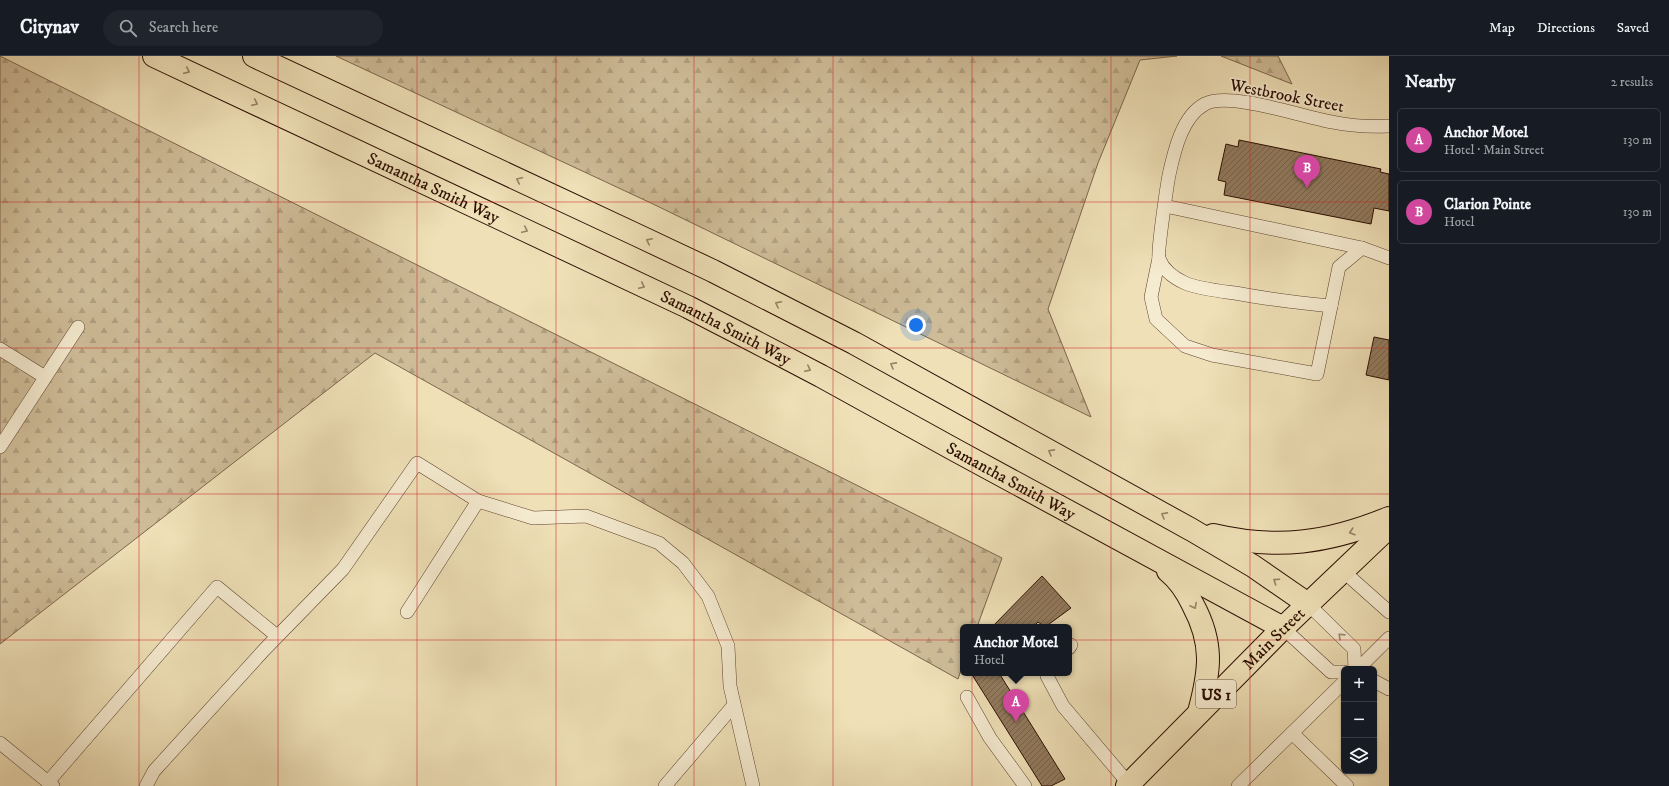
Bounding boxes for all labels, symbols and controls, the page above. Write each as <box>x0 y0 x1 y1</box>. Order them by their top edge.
search box <box>103 10 383 46</box>
text: Citynav <box>20 16 79 39</box>
icon: search <box>117 17 139 39</box>
text: Search here <box>149 18 218 37</box>
text: Map <box>1489 19 1515 37</box>
text: Directions <box>1537 19 1595 37</box>
text: Saved <box>1617 19 1649 37</box>
one-way arrow <box>182 66 190 74</box>
text: Nearby <box>1405 71 1455 93</box>
street label: Westbrook Street <box>1227 74 1346 118</box>
text: 2 results <box>1611 74 1653 90</box>
one-way arrow <box>251 98 258 106</box>
text: Anchor Motel <box>1444 123 1528 142</box>
text: A <box>1415 132 1423 148</box>
text: 130 m <box>1623 132 1652 148</box>
text: Hotel · Main Street <box>1444 142 1544 158</box>
street label: Samantha Smith Way <box>363 148 504 229</box>
pin: B <box>1294 155 1320 188</box>
one-way arrow <box>515 177 523 185</box>
text: Clarion Pointe <box>1444 195 1531 214</box>
text: B <box>1415 204 1423 220</box>
text: 130 m <box>1623 204 1652 220</box>
text: Hotel <box>1444 214 1475 230</box>
one-way arrow <box>520 225 528 233</box>
one-way arrow <box>646 238 653 246</box>
one-way arrow <box>638 281 645 289</box>
street label: Samantha Smith Way <box>657 286 796 371</box>
one-way arrow <box>775 301 782 309</box>
your location <box>906 315 926 335</box>
one-way arrow <box>890 362 898 369</box>
one-way arrow <box>804 364 812 372</box>
street label: Samantha Smith Way <box>942 437 1080 526</box>
one-way arrow <box>1048 449 1055 456</box>
one-way arrow <box>1161 512 1168 520</box>
one-way arrow <box>1349 527 1356 535</box>
one-way arrow <box>1273 578 1280 586</box>
one-way arrow <box>1189 601 1197 609</box>
street label: Main Street <box>1238 602 1310 675</box>
popup <box>960 624 1072 676</box>
text: Anchor Motel <box>974 633 1058 652</box>
one-way arrow <box>1338 633 1346 641</box>
text: Hotel <box>974 652 1005 668</box>
map controls <box>1341 666 1377 774</box>
button: + <box>1341 666 1377 702</box>
road number: US 1 <box>1196 680 1236 708</box>
pin: A <box>1003 689 1029 722</box>
button: − <box>1341 702 1377 738</box>
button: layers <box>1341 738 1377 774</box>

